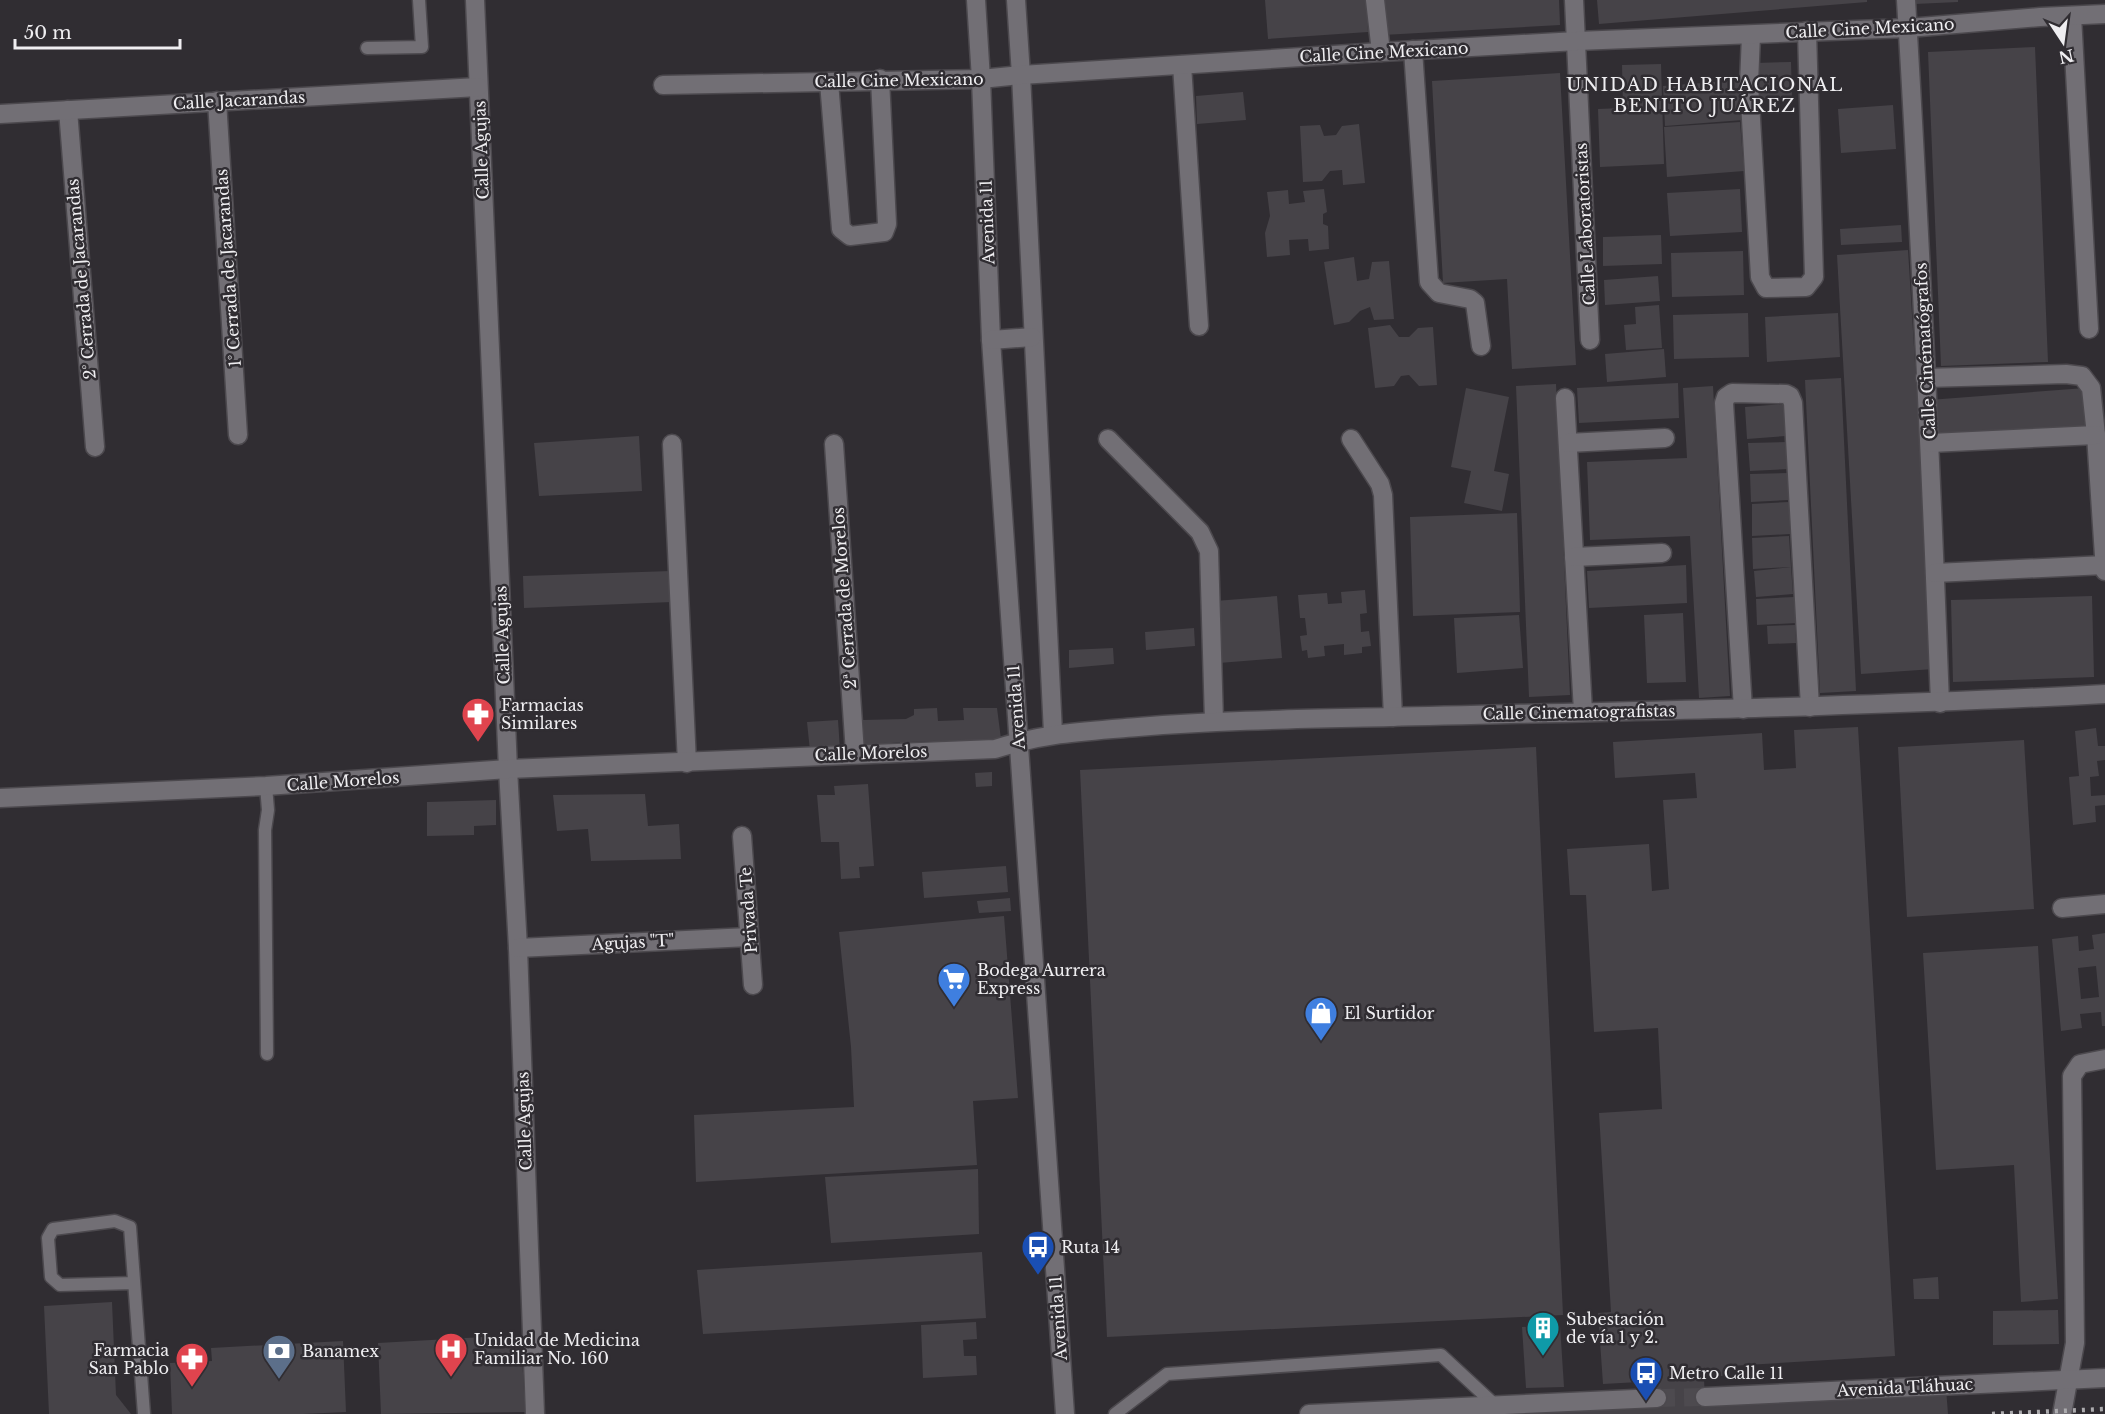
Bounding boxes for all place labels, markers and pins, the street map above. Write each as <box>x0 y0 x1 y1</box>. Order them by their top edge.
place label: Farmacias Similares <box>501 695 584 733</box>
pharmacy icon: Farmacias Similares <box>460 696 496 743</box>
place label: Bodega Aurrera Express <box>977 960 1106 998</box>
supermarket icon: Bodega Aurrera Express <box>936 961 972 1008</box>
shop icon: El Surtidor <box>1303 995 1339 1042</box>
place label: El Surtidor <box>1344 1003 1435 1023</box>
bus stop icon: Ruta 14 <box>1020 1229 1056 1276</box>
place label: Ruta 14 <box>1061 1237 1120 1257</box>
place label: Subestación de vía 1 y 2. <box>1566 1309 1664 1347</box>
building icon: Subestación de vía 1 y 2. <box>1525 1310 1561 1357</box>
place label: Unidad de Medicina Familiar No. 160 <box>474 1330 640 1368</box>
hospital icon: Unidad de Medicina Familiar No. 160 <box>433 1331 469 1378</box>
bank icon: Banamex <box>261 1333 297 1380</box>
place label: Farmacia San Pablo <box>88 1340 169 1378</box>
pharmacy icon: Farmacia San Pablo <box>174 1341 210 1388</box>
place label: Banamex <box>302 1341 379 1361</box>
bus stop icon: Metro Calle 11 <box>1628 1355 1664 1402</box>
place label: Metro Calle 11 <box>1669 1363 1784 1383</box>

